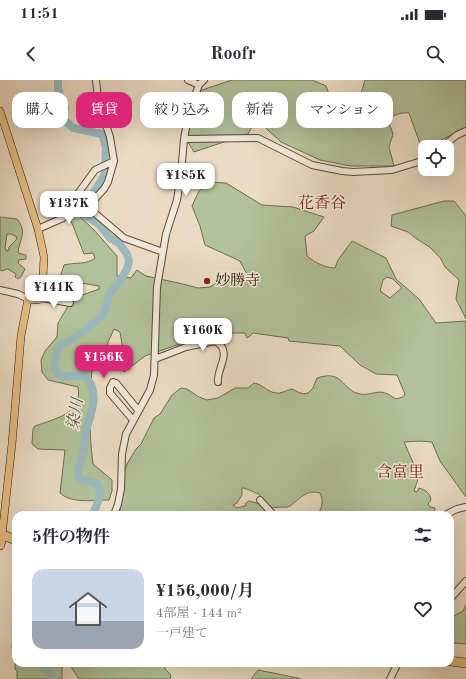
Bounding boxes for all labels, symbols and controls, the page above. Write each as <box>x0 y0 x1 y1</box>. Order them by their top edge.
text: 11:51 <box>20 7 59 22</box>
icon: back <box>20 43 42 65</box>
icon: search <box>424 43 446 65</box>
text: Roofr <box>210 45 256 63</box>
chip: 購入 <box>12 92 68 128</box>
chip: 賃貸 <box>76 92 132 128</box>
chip: 絞り込み <box>140 92 224 128</box>
chip: 新着 <box>232 92 288 128</box>
chip: マンション <box>296 92 393 128</box>
map controls <box>418 140 454 176</box>
button: locate <box>418 140 454 176</box>
pin: ¥185K <box>158 163 214 197</box>
text: ¥185K <box>166 169 206 182</box>
pin: ¥137K <box>41 191 97 225</box>
district label: 花香谷 <box>298 194 346 212</box>
text: ¥137K <box>49 197 89 210</box>
place label: 妙勝寺 <box>215 272 260 289</box>
pin: ¥141K <box>26 275 82 309</box>
marker: 妙勝寺 <box>202 276 212 286</box>
text: ¥141K <box>34 281 74 294</box>
pin: ¥160K <box>175 318 231 352</box>
text: ¥160K <box>183 324 223 337</box>
pin: ¥156K <box>76 345 132 379</box>
text: ¥156K <box>84 351 124 364</box>
water label: 染川 <box>64 395 87 431</box>
district label: 含富里 <box>376 463 424 481</box>
icon: filters <box>412 524 434 546</box>
text: 5件の物件 <box>32 529 110 546</box>
text: ¥156,000/月 <box>156 583 254 600</box>
icon: home <box>64 585 112 633</box>
icon: heart <box>412 598 434 620</box>
text: 4部屋 · 144 m² <box>156 607 242 620</box>
text: 一戸建て <box>156 627 208 640</box>

